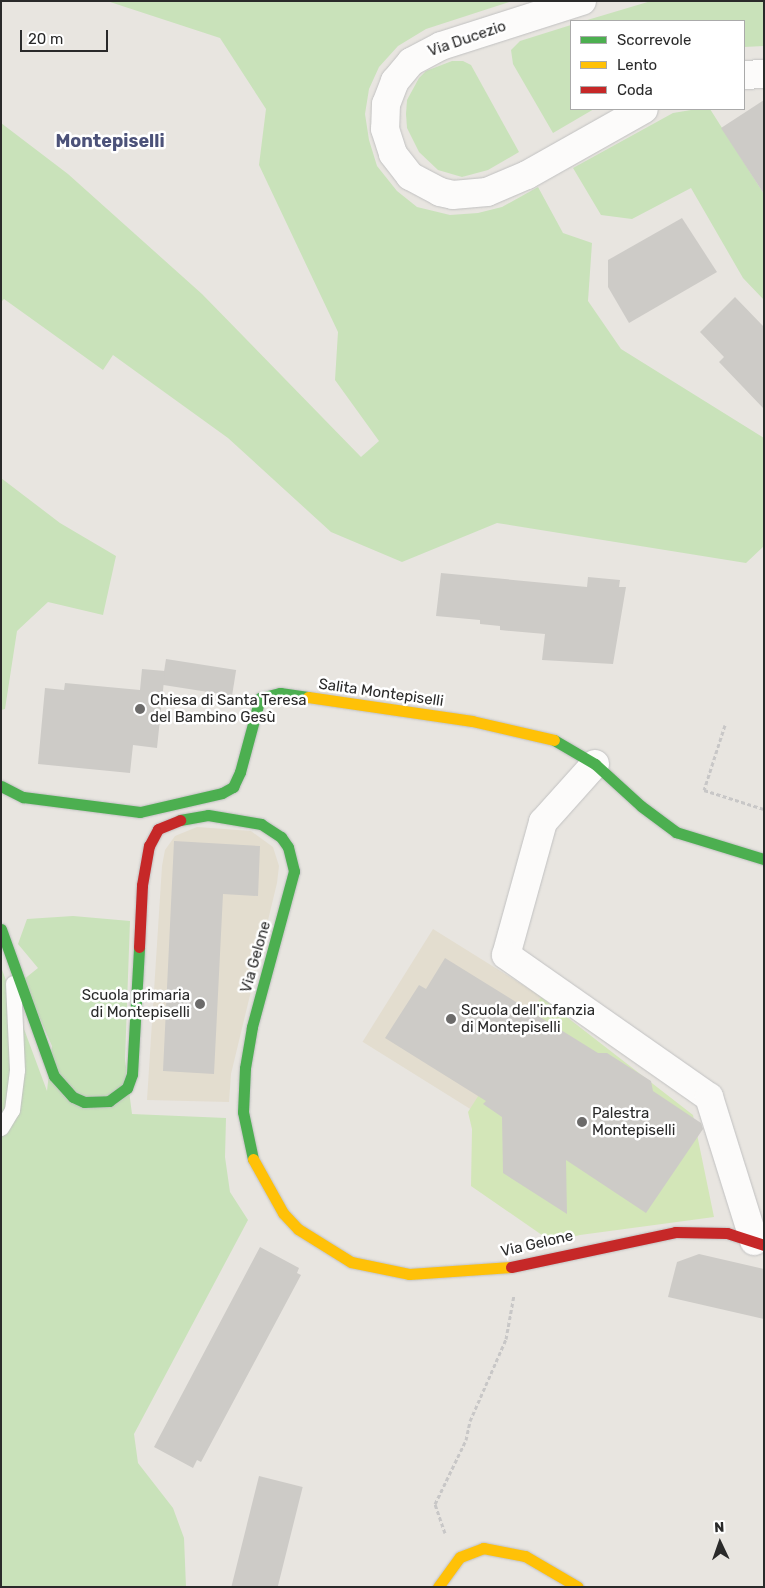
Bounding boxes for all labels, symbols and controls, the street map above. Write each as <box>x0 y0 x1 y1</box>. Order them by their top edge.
street label: Via Ducezio <box>426 17 508 61</box>
scale bar <box>22 20 110 52</box>
legend <box>570 20 745 110</box>
text: 20 m <box>28 30 63 48</box>
text: Scorrevole <box>617 31 691 49</box>
text: Lento <box>617 56 657 74</box>
text: Coda <box>617 81 653 99</box>
district label: Montepiselli <box>55 130 165 152</box>
street label: Salita Montepiselli <box>317 675 445 711</box>
place label: Chiesa di Santa Teresa del Bambino Gesù <box>150 691 307 726</box>
marker: Chiesa di Santa Teresa del Bambino Gesù <box>134 703 146 715</box>
street label: Via Gelone <box>237 919 275 995</box>
place label: Scuola primaria di Montepiselli <box>82 986 190 1021</box>
marker: Scuola primaria di Montepiselli <box>194 998 206 1010</box>
place label: Scuola dell'infanzia di Montepiselli <box>461 1001 595 1036</box>
marker: Scuola dell'infanzia di Montepiselli <box>445 1013 457 1025</box>
place label: Palestra Montepiselli <box>592 1104 675 1139</box>
marker: Palestra Montepiselli <box>576 1116 588 1128</box>
street label: Via Gelone <box>499 1227 575 1261</box>
north arrow <box>695 1518 745 1568</box>
text: N <box>714 1519 725 1536</box>

